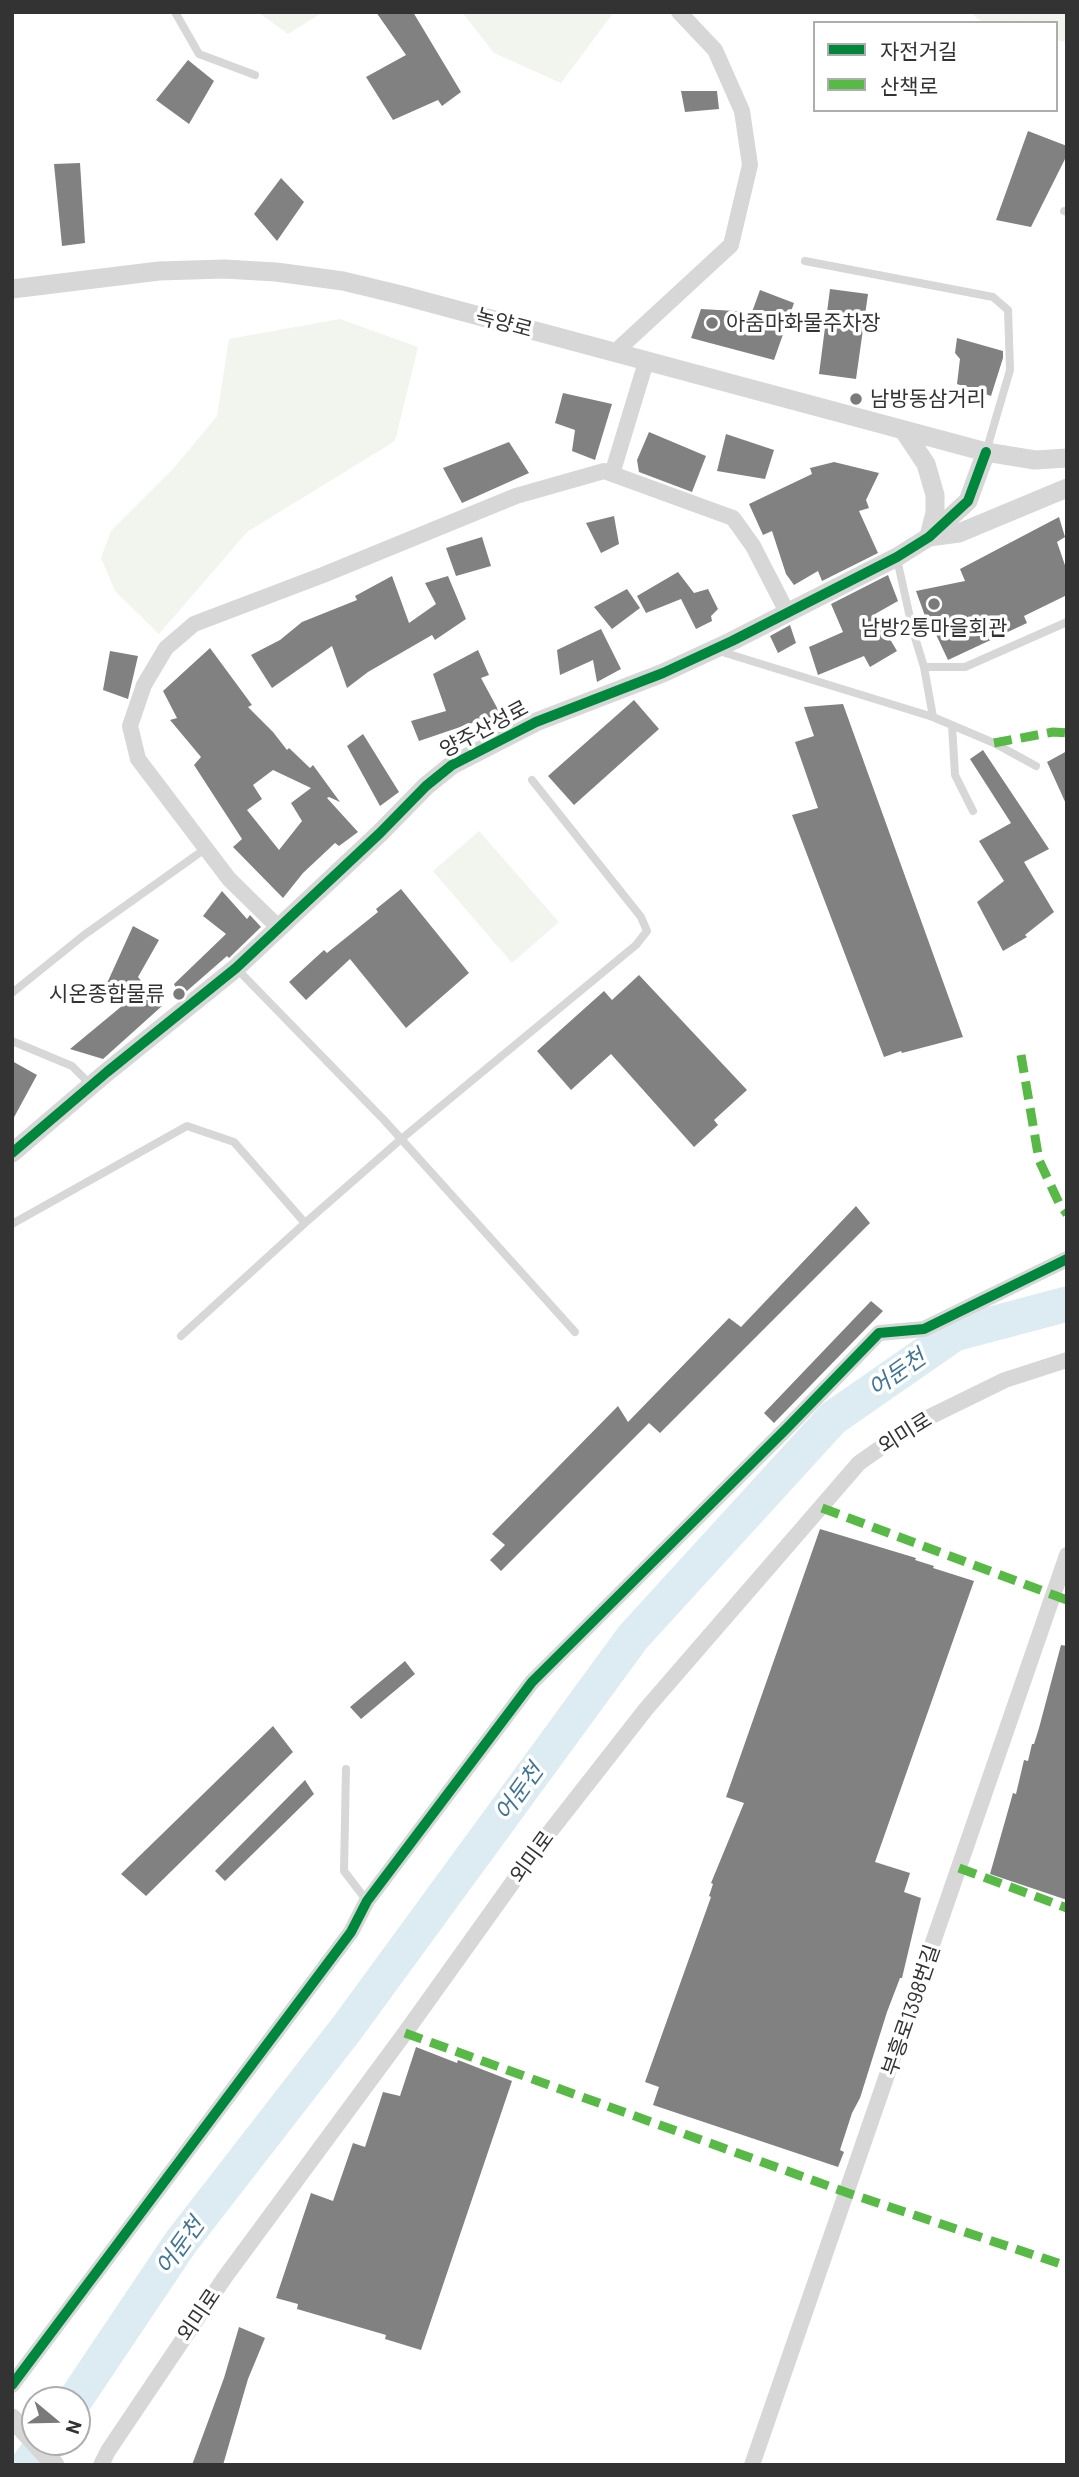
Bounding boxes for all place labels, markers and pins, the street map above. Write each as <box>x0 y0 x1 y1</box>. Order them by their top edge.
place label: 아줌마화물주차장 <box>726 310 881 336</box>
marker: 아줌마화물주차장 <box>704 315 720 331</box>
place label: 남방동삼거리 <box>870 386 986 412</box>
marker: 남방동삼거리 <box>848 391 864 407</box>
marker: 남방2통마을회관 <box>926 596 942 612</box>
place label: 남방2통마을회관 <box>861 615 1007 641</box>
place label: 시온종합물류 <box>49 981 165 1007</box>
marker: 시온종합물류 <box>171 986 187 1002</box>

